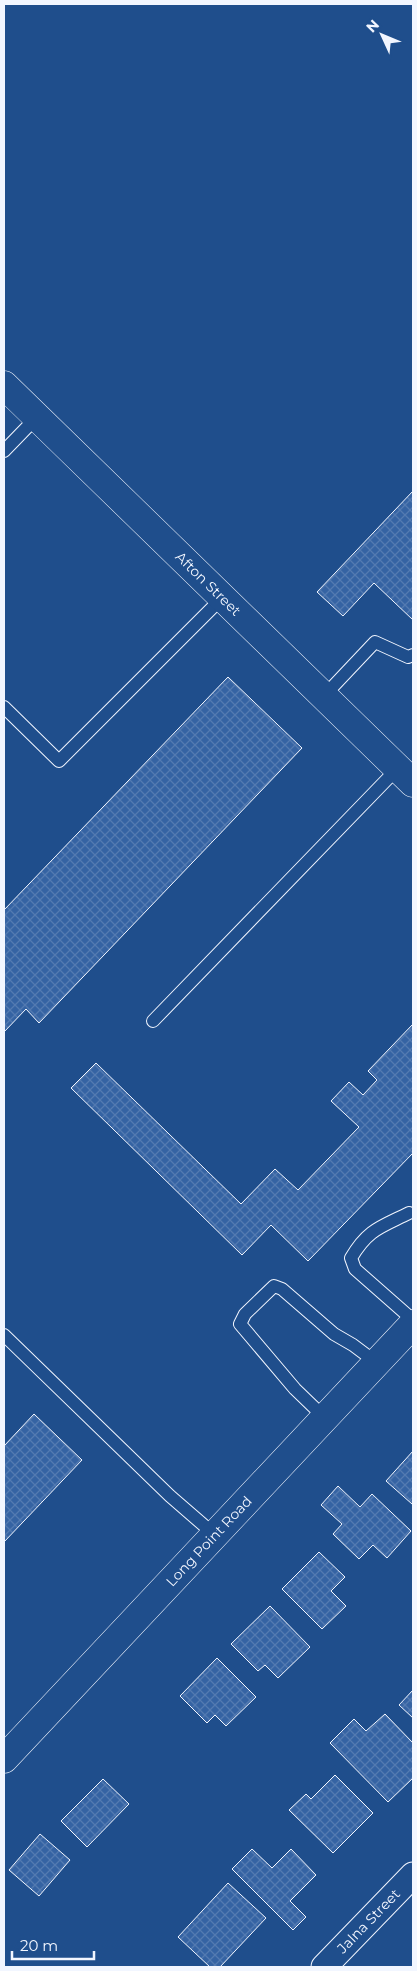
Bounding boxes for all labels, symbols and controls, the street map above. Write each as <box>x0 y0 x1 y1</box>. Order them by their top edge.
north arrow <box>357 10 407 60</box>
text: N <box>362 16 383 36</box>
street label: Afton Street <box>172 548 245 620</box>
street label: Long Point Road <box>162 1492 256 1590</box>
street label: Jalna Street <box>333 1885 404 1958</box>
scale bar <box>12 1928 95 1960</box>
text: 20 m <box>20 1936 58 1955</box>

